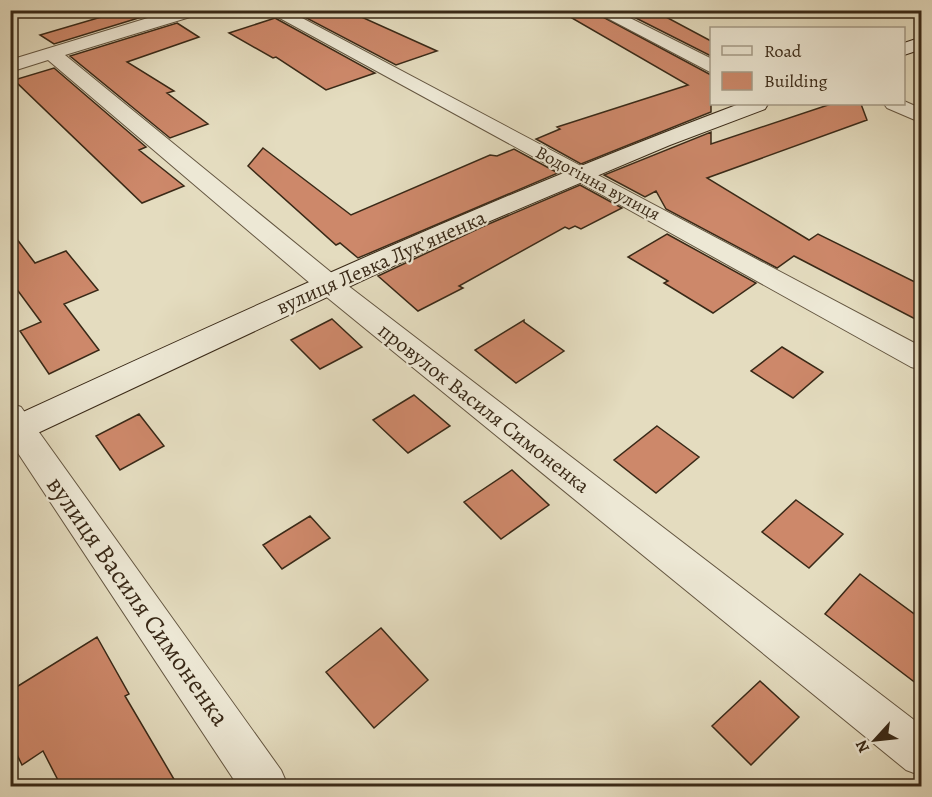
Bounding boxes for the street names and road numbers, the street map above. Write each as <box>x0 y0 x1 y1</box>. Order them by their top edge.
street label: Водогінна вулиця <box>531 140 665 226</box>
street label: вулиця Левка Лукʼяненка <box>272 203 491 321</box>
street label: провулок Василя Симоненка <box>372 316 596 500</box>
street label: вулиця Василя Симоненка <box>38 469 238 733</box>

